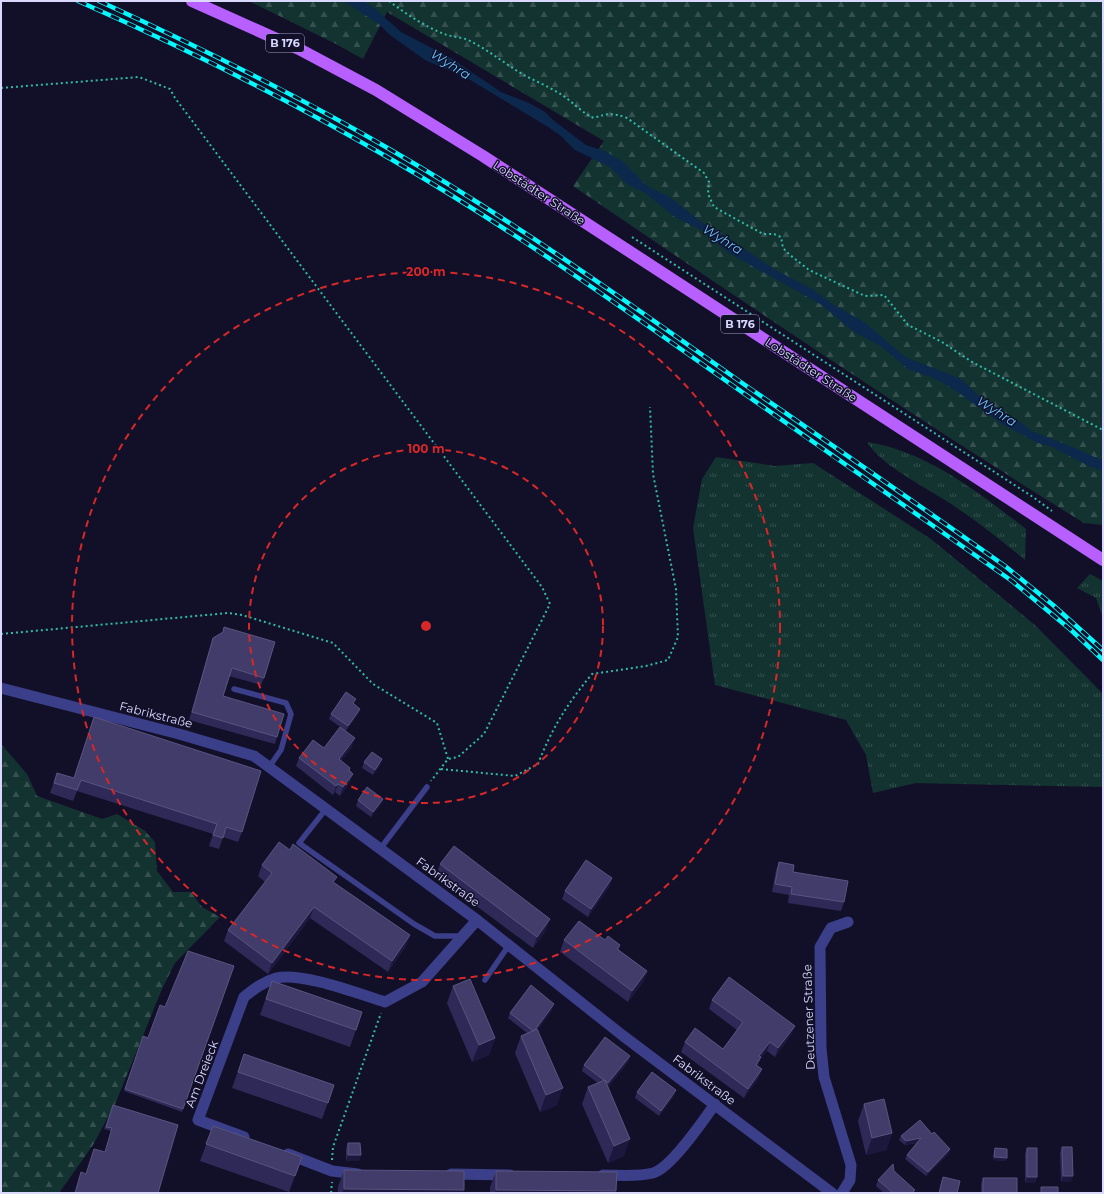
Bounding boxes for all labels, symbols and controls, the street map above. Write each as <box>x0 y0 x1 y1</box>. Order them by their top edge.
road number: B 176 <box>266 34 304 52</box>
water label: Wyhra <box>428 46 474 83</box>
street label: Lobstädter Straße <box>490 157 588 228</box>
water label: Wyhra <box>700 221 746 258</box>
text: 200 m <box>406 264 446 279</box>
road number: B 176 <box>721 315 759 333</box>
street label: Lobstädter Straße <box>762 334 860 405</box>
water label: Wyhra <box>974 393 1020 430</box>
text: 100 m <box>408 441 444 456</box>
centre of rings <box>419 619 433 633</box>
street label: Fabrikstraße <box>118 698 194 731</box>
street label: Fabrikstraße <box>414 854 483 910</box>
street label: Deutzener Straße <box>799 964 818 1070</box>
street label: Am Dreieck <box>182 1037 221 1109</box>
street label: Fabrikstraße <box>670 1051 739 1108</box>

